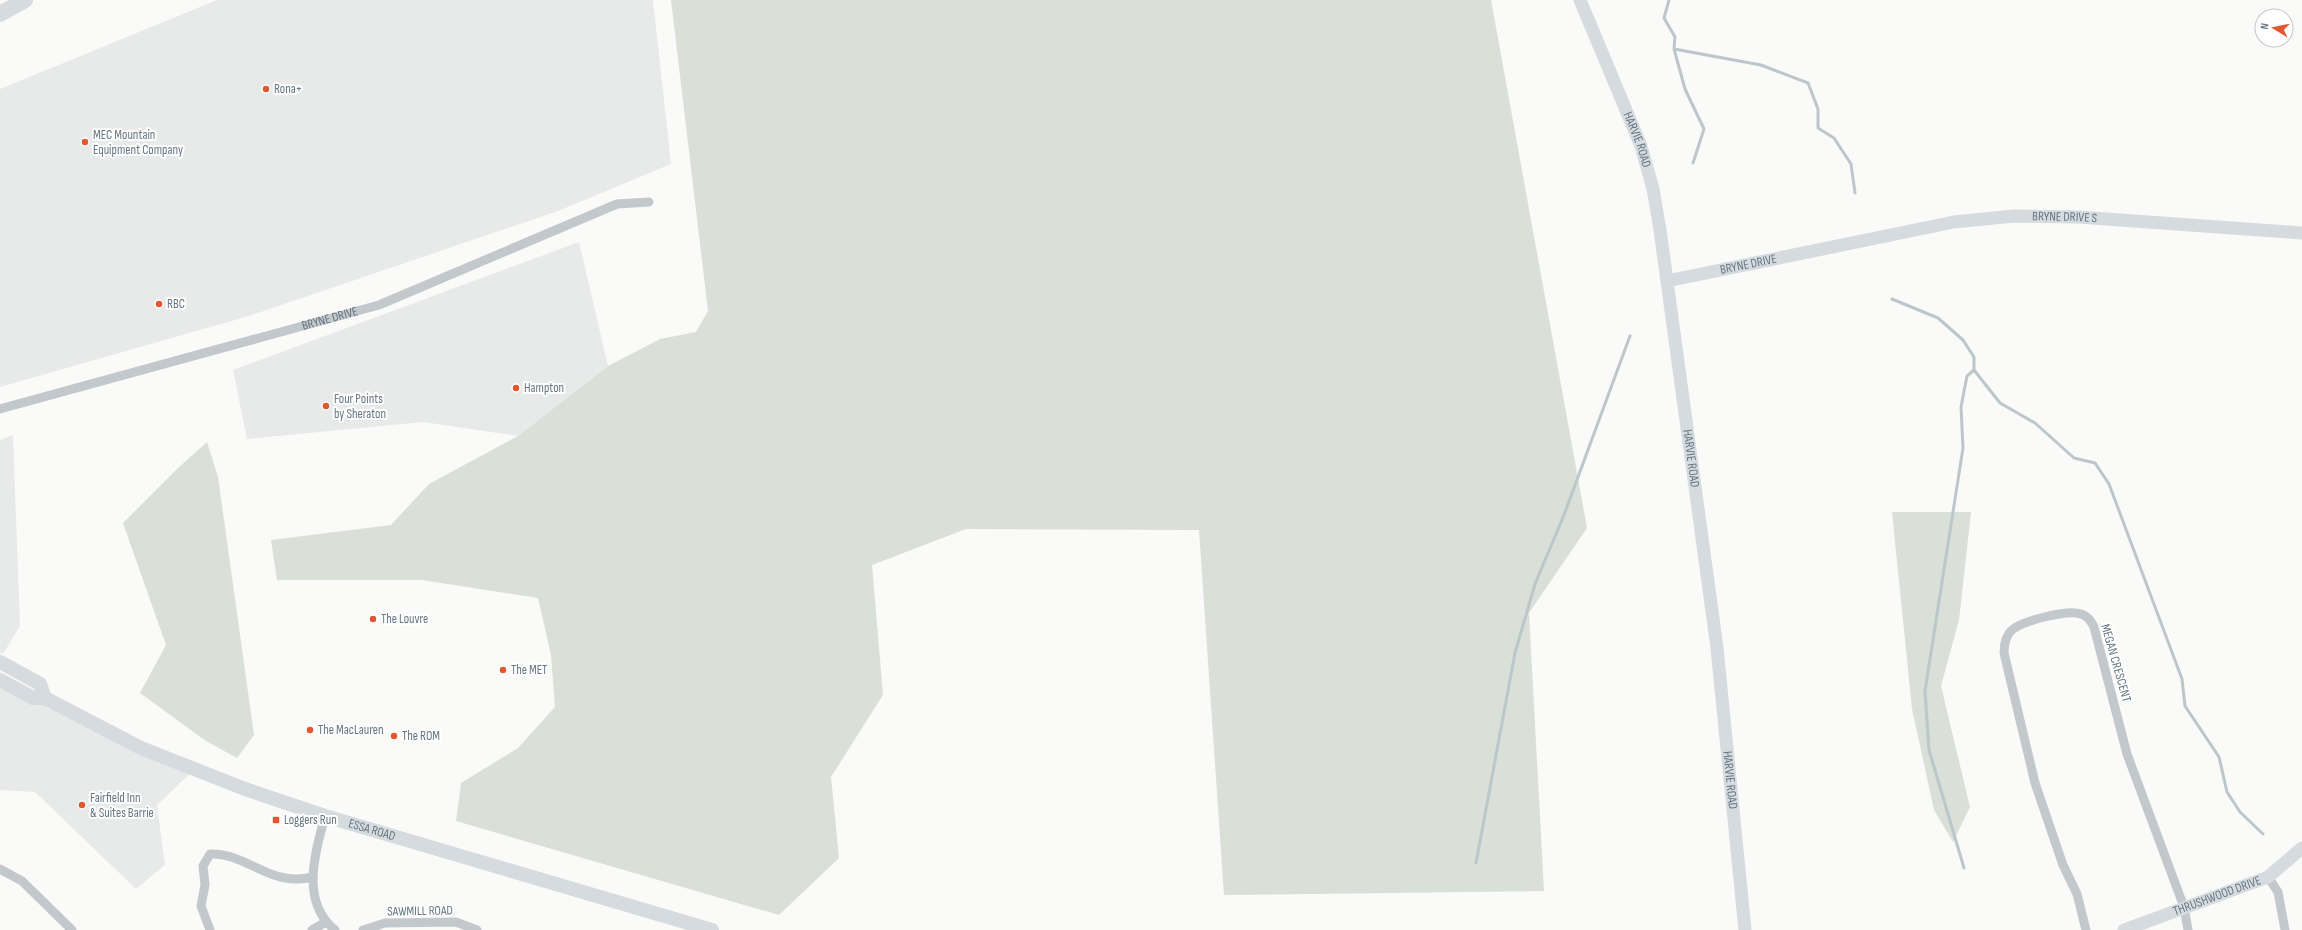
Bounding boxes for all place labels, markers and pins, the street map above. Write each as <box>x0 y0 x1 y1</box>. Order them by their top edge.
place label: Rona+ <box>274 81 302 97</box>
marker: Rona+ <box>261 84 271 94</box>
place label: MEC Mountain Equipment Company <box>93 127 183 158</box>
marker: MEC Mountain Equipment Company <box>80 137 90 147</box>
place label: RBC <box>167 296 185 312</box>
marker: RBC <box>154 299 164 309</box>
place label: Hampton <box>524 380 564 396</box>
marker: Hampton <box>511 383 521 393</box>
place label: Four Points by Sheraton <box>334 391 386 422</box>
marker: Four Points by Sheraton <box>321 401 331 411</box>
place label: The Louvre <box>381 611 428 627</box>
marker: The Louvre <box>368 614 378 624</box>
place label: The MET <box>511 662 547 678</box>
marker: The MET <box>498 665 508 675</box>
place label: The MacLauren <box>318 722 384 738</box>
marker: The MacLauren <box>305 725 315 735</box>
place label: The ROM <box>402 728 440 744</box>
marker: The ROM <box>389 731 399 741</box>
place label: Fairfield Inn & Suites Barrie <box>90 790 154 821</box>
marker: Fairfield Inn & Suites Barrie <box>77 800 87 810</box>
place label: Loggers Run <box>284 812 337 828</box>
marker: Loggers Run <box>271 815 281 825</box>

